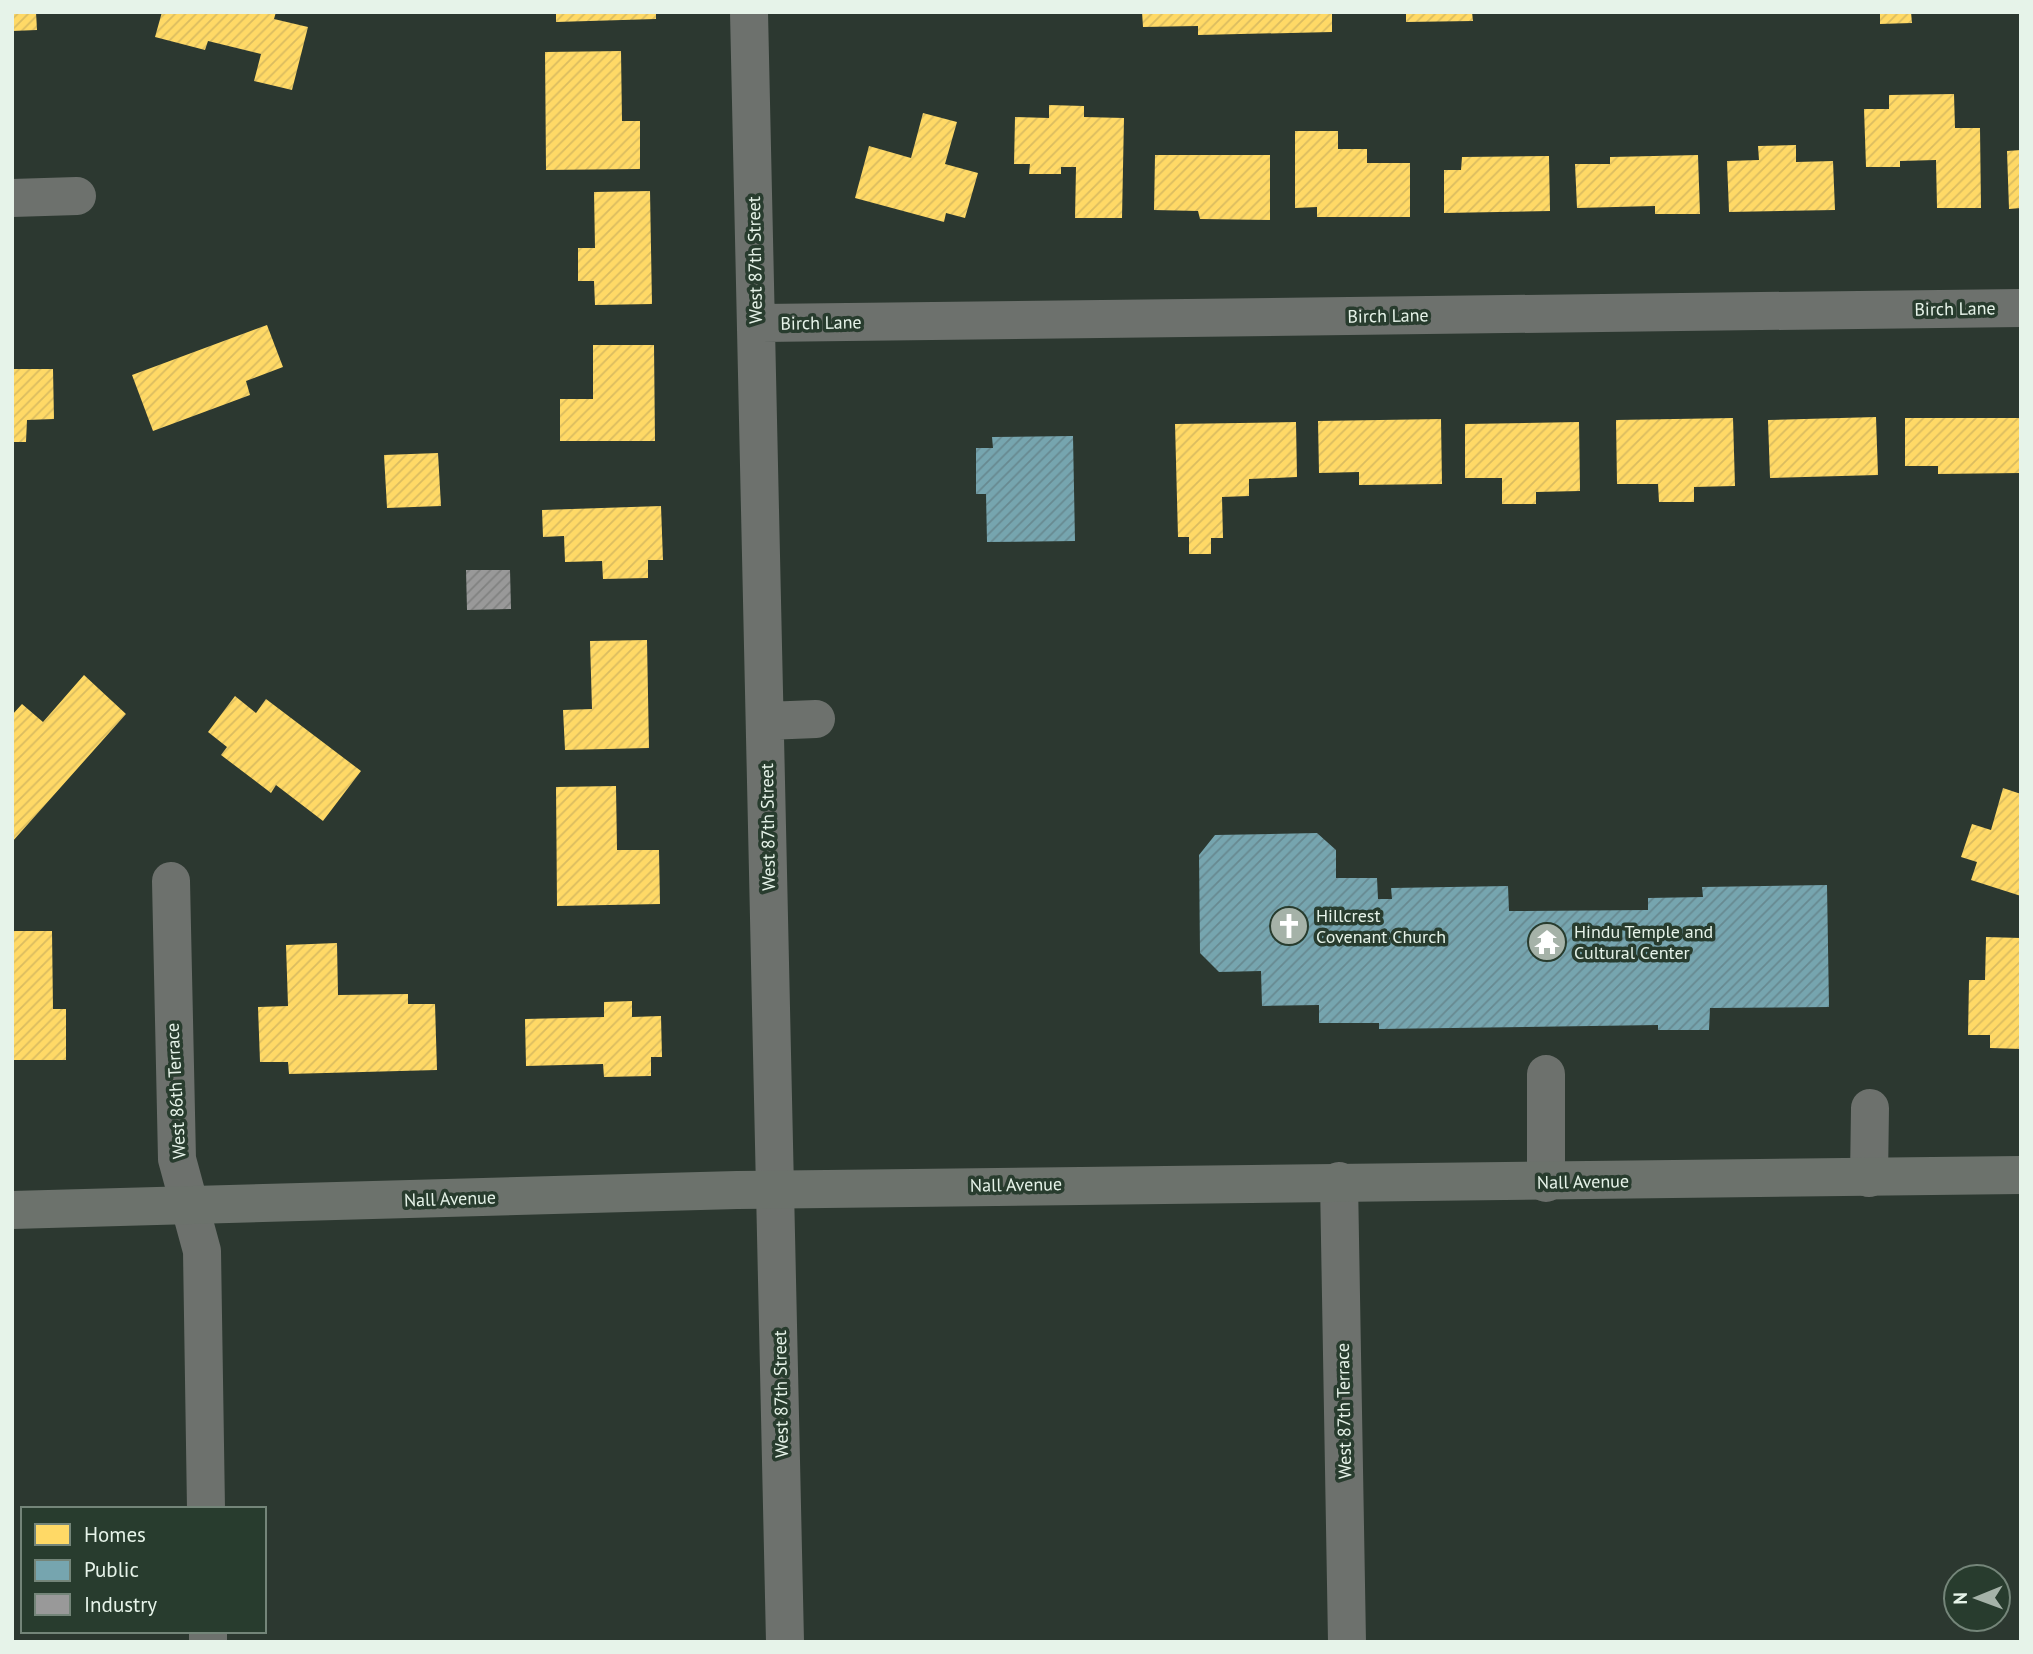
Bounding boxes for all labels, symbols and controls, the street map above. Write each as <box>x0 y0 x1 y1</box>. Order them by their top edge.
street label: West 87th Street <box>742 196 767 324</box>
street label: Birch Lane <box>1914 296 1996 321</box>
street label: Birch Lane <box>1347 303 1429 328</box>
street label: Birch Lane <box>780 310 862 335</box>
street label: West 87th Street <box>755 763 780 891</box>
place label: Hillcrest Covenant Church <box>1316 904 1446 948</box>
church icon: Hillcrest Covenant Church <box>1268 905 1310 947</box>
place label: Hindu Temple and Cultural Center <box>1574 920 1713 964</box>
temple icon: Hindu Temple and Cultural Center <box>1526 921 1568 963</box>
street label: West 86th Terrace <box>160 1022 191 1160</box>
street label: Nall Avenue <box>1537 1169 1629 1194</box>
street label: Nall Avenue <box>970 1172 1062 1197</box>
street label: Nall Avenue <box>404 1185 496 1212</box>
street label: West 87th Street <box>768 1330 793 1458</box>
street label: West 87th Terrace <box>1331 1343 1356 1479</box>
legend <box>21 1507 266 1633</box>
text: Homes <box>84 1521 146 1548</box>
text: Public <box>84 1556 139 1583</box>
north arrow <box>1942 1563 2012 1633</box>
text: Industry <box>84 1591 157 1618</box>
text: N <box>1948 1592 1972 1605</box>

